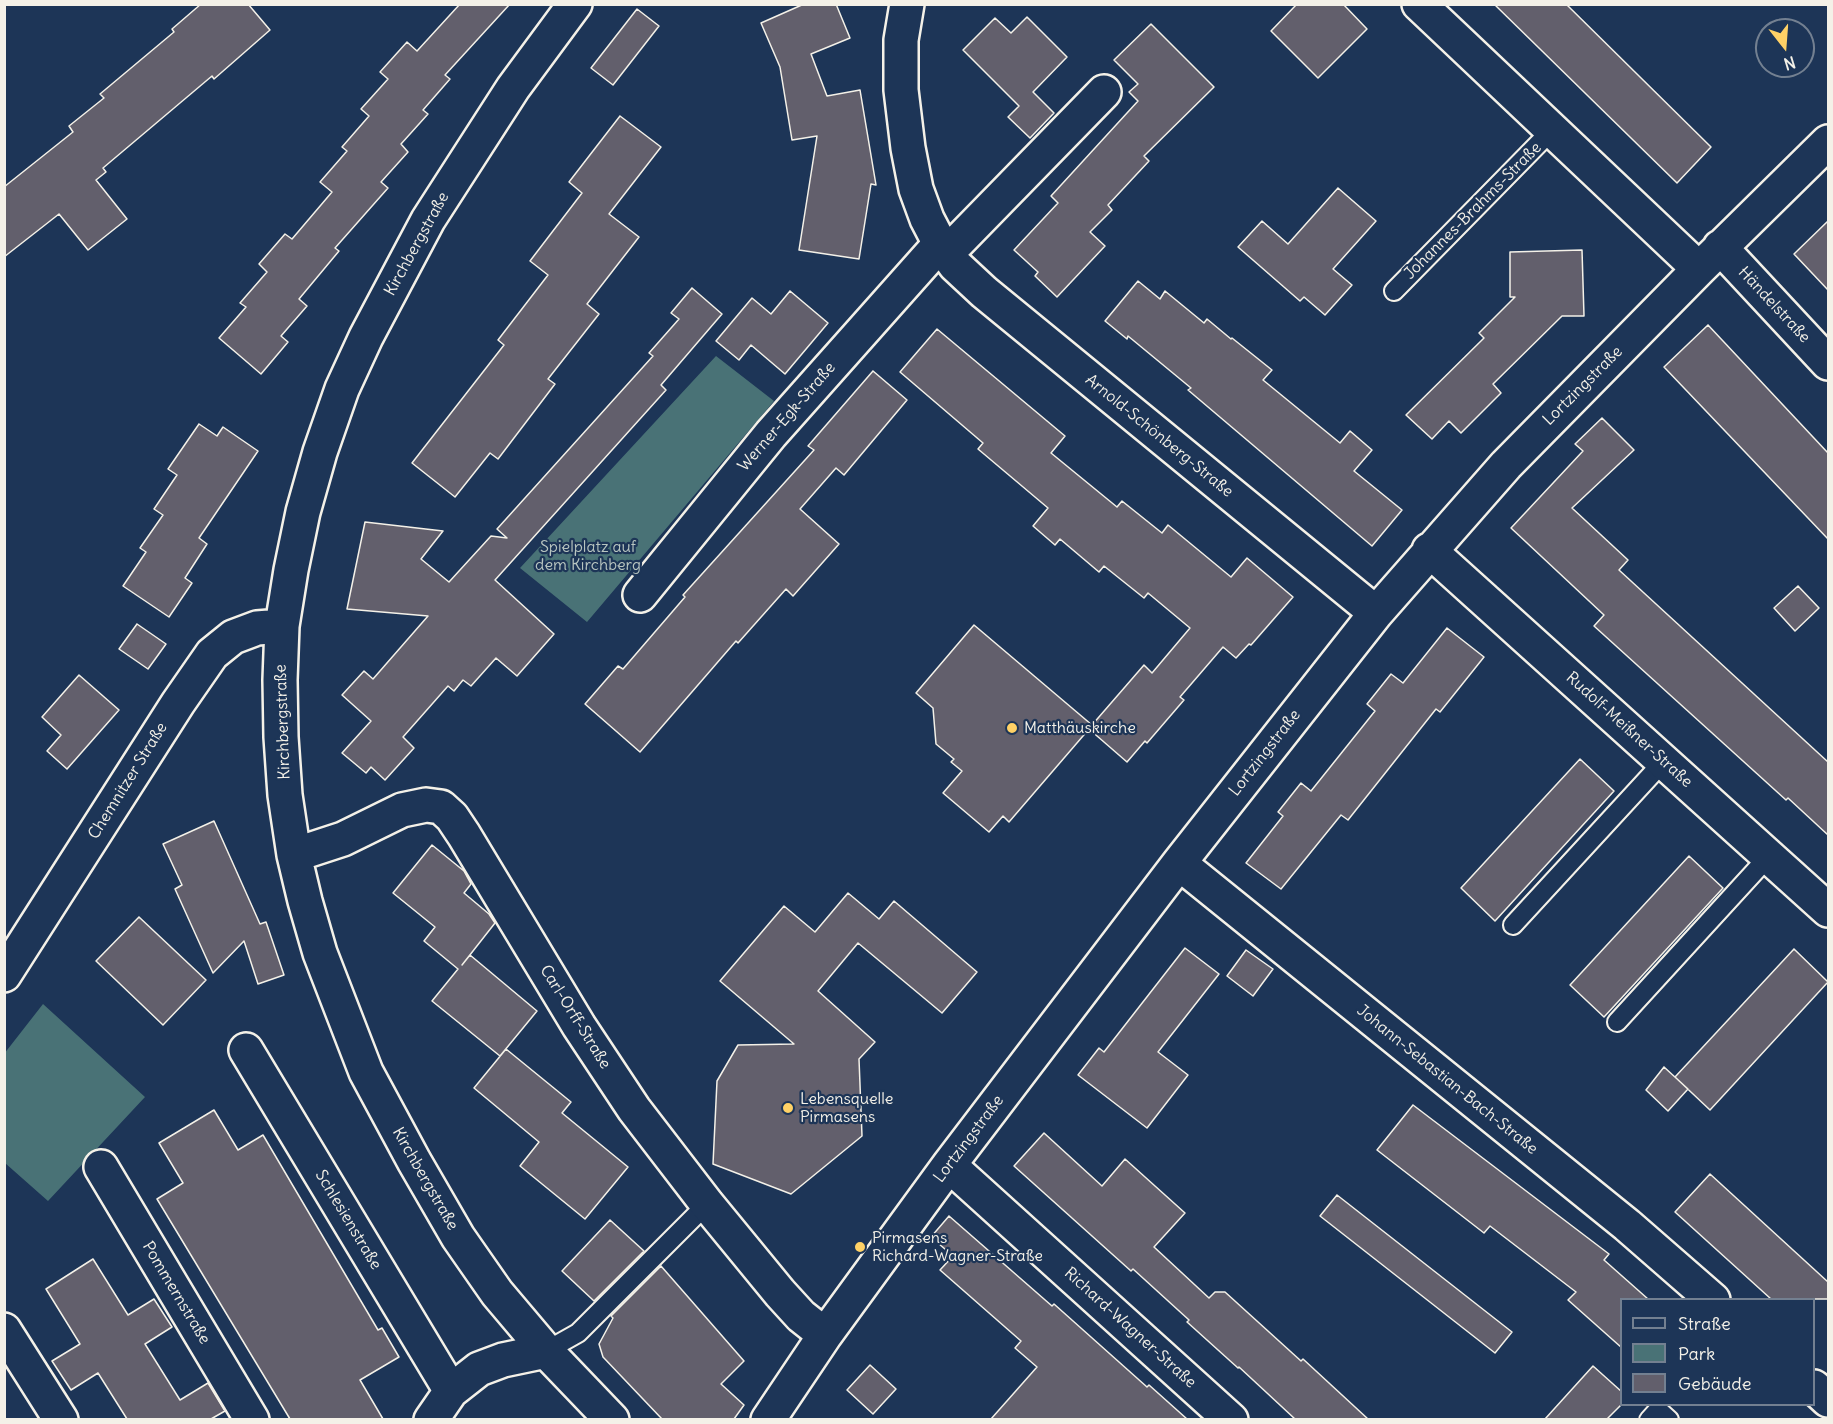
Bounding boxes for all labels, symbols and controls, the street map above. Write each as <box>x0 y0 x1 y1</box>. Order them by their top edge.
north arrow <box>1755 18 1815 78</box>
text: N <box>1781 52 1798 74</box>
street label: Johannes-Brahms-Straße <box>1400 138 1546 284</box>
street label: Kirchbergstraße <box>381 189 453 299</box>
street label: Händelstraße <box>1734 263 1814 347</box>
street label: Lortzingstraße <box>1539 342 1627 430</box>
street label: Werner-Egk-Straße <box>734 358 840 476</box>
street label: Arnold-Schönberg-Straße <box>1081 370 1237 502</box>
park label: Spielplatz auf dem Kirchberg <box>535 537 641 575</box>
street label: Kirchbergstraße <box>271 664 295 780</box>
street label: Rudolf-Meißner-Straße <box>1562 668 1696 792</box>
street label: Lortzingstraße <box>1225 706 1305 800</box>
place label: Matthäuskirche <box>1024 718 1136 738</box>
street label: Chemnitzer Straße <box>84 719 172 843</box>
marker: Matthäuskirche <box>1005 721 1019 735</box>
street label: Carl-Orff-Straße <box>535 962 615 1072</box>
street label: Johann-Sebastian-Bach-Straße <box>1353 1001 1541 1159</box>
place label: Lebensquelle Pirmasens <box>800 1089 893 1127</box>
street label: Lortzingstraße <box>930 1092 1008 1186</box>
marker: Lebensquelle Pirmasens <box>781 1101 795 1115</box>
street label: Kirchbergstraße <box>388 1124 462 1234</box>
street label: Schlesienstraße <box>311 1167 385 1273</box>
place label: Pirmasens Richard-Wagner-Straße <box>872 1228 1043 1266</box>
street label: Pommernstraße <box>138 1238 214 1348</box>
marker: Pirmasens Richard-Wagner-Straße <box>853 1240 867 1254</box>
street label: Richard-Wagner-Straße <box>1060 1264 1200 1392</box>
legend <box>1620 1298 1815 1406</box>
text: Straße <box>1678 1312 1731 1335</box>
text: Park <box>1678 1342 1715 1365</box>
text: Gebäude <box>1678 1372 1751 1395</box>

